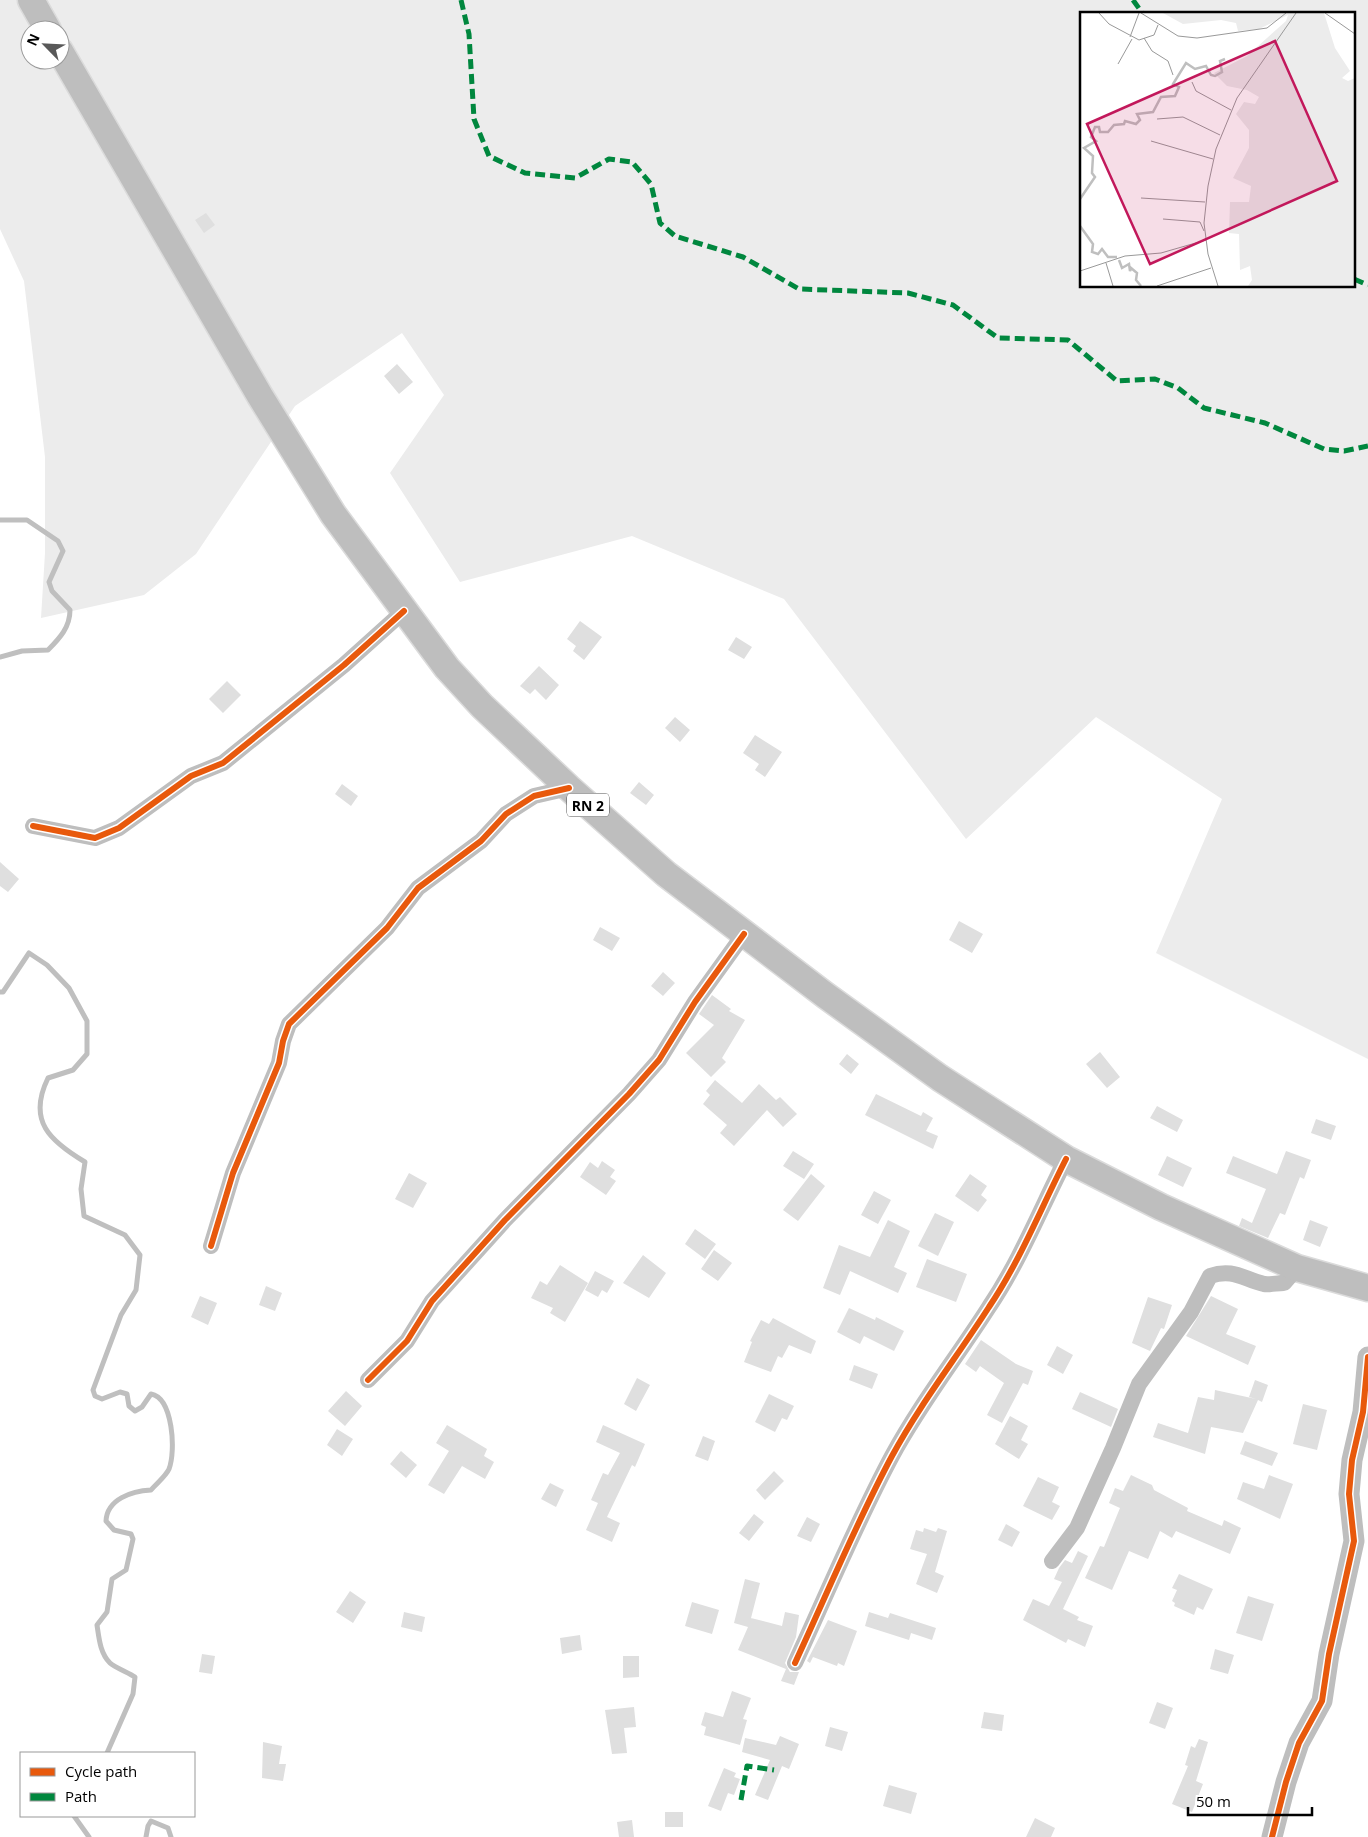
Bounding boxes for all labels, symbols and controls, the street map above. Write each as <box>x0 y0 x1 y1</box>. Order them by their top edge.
inset map <box>1080 12 1356 288</box>
north arrow <box>20 20 70 70</box>
text: N <box>22 30 44 49</box>
road number: RN 2 <box>567 794 609 816</box>
legend <box>20 1752 195 1817</box>
text: Cycle path <box>65 1761 137 1781</box>
scale bar <box>1188 1784 1312 1816</box>
text: Path <box>65 1786 97 1806</box>
text: 50 m <box>1196 1791 1231 1811</box>

